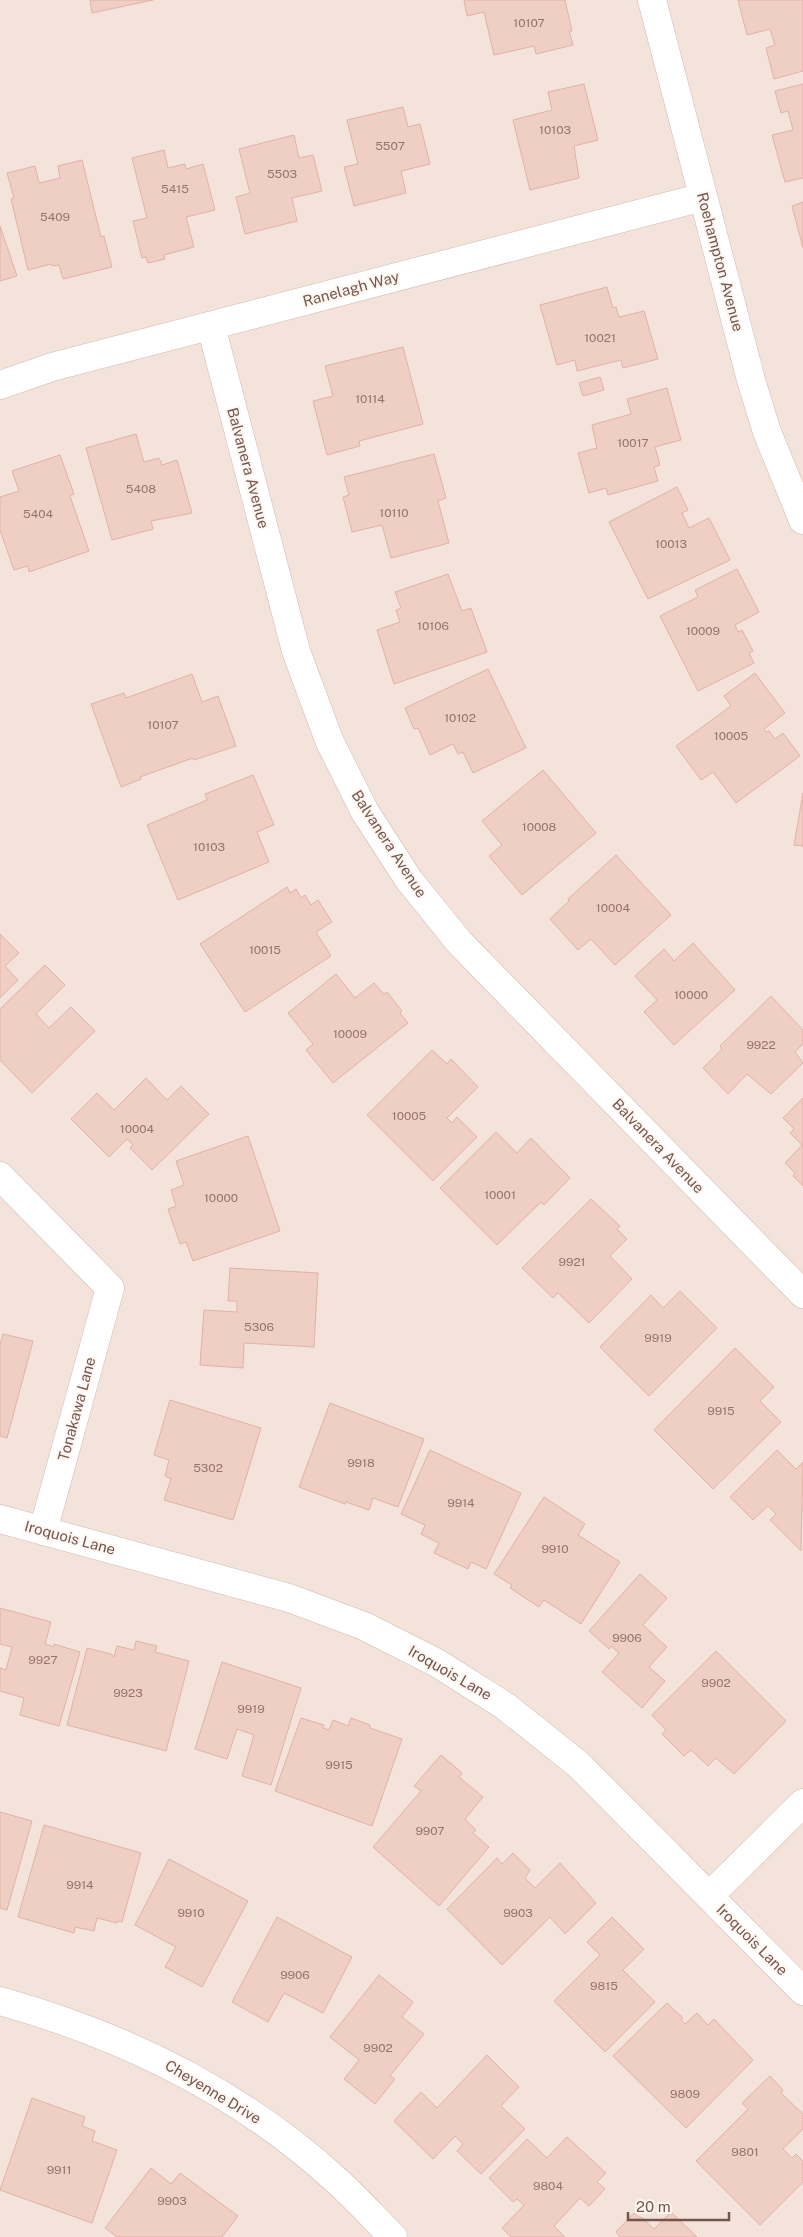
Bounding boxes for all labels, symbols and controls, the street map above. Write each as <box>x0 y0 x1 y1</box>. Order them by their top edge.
house number: 10107 <box>513 16 545 30</box>
house number: 10103 <box>539 123 571 137</box>
house number: 5507 <box>375 139 405 153</box>
house number: 5503 <box>267 167 297 181</box>
house number: 5415 <box>161 182 189 196</box>
street label: Roehampton Avenue <box>694 190 747 333</box>
house number: 5409 <box>40 210 70 224</box>
street label: Ranelagh Way <box>301 267 401 310</box>
house number: 10021 <box>584 331 616 345</box>
house number: 10114 <box>355 392 385 406</box>
street label: Balvanera Avenue <box>224 406 273 530</box>
house number: 10017 <box>617 436 649 450</box>
house number: 5408 <box>126 482 156 496</box>
house number: 10110 <box>379 506 409 520</box>
house number: 5404 <box>23 507 54 521</box>
house number: 10013 <box>655 537 687 551</box>
house number: 10106 <box>417 619 449 633</box>
house number: 10009 <box>686 624 720 638</box>
house number: 10102 <box>444 711 476 725</box>
house number: 10107 <box>147 718 179 732</box>
house number: 10005 <box>714 729 749 743</box>
street label: Balvanera Avenue <box>348 787 430 901</box>
house number: 10008 <box>522 820 556 834</box>
house number: 10103 <box>193 840 225 854</box>
house number: 10004 <box>596 901 631 915</box>
house number: 10015 <box>249 943 281 957</box>
house number: 10000 <box>674 988 708 1002</box>
house number: 10009 <box>333 1027 367 1041</box>
house number: 9922 <box>746 1038 776 1052</box>
street label: Balvanera Avenue <box>609 1095 708 1196</box>
house number: 10005 <box>392 1109 427 1123</box>
house number: 10004 <box>120 1122 155 1136</box>
house number: 10001 <box>484 1188 516 1202</box>
house number: 10000 <box>204 1191 238 1205</box>
house number: 9921 <box>559 1255 585 1269</box>
house number: 5306 <box>244 1320 274 1334</box>
house number: 9919 <box>644 1331 672 1345</box>
street label: Tonakawa Lane <box>54 1355 99 1463</box>
house number: 9915 <box>707 1404 735 1418</box>
house number: 9918 <box>347 1456 375 1470</box>
house number: 5302 <box>193 1461 223 1475</box>
house number: 9914 <box>447 1496 475 1510</box>
street label: Iroquois Lane <box>23 1517 117 1558</box>
house number: 9910 <box>541 1542 569 1556</box>
house number: 9906 <box>612 1631 642 1645</box>
street label: Iroquois Lane <box>406 1642 495 1703</box>
house number: 9927 <box>28 1653 58 1667</box>
house number: 9902 <box>701 1676 731 1690</box>
house number: 9923 <box>113 1686 143 1700</box>
house number: 9919 <box>237 1702 265 1716</box>
house number: 9915 <box>325 1758 353 1772</box>
house number: 9907 <box>415 1824 445 1838</box>
house number: 9914 <box>66 1878 94 1892</box>
street label: Iroquois Lane <box>713 1901 791 1979</box>
house number: 9910 <box>177 1906 205 1920</box>
house number: 9903 <box>503 1906 533 1920</box>
house number: 9906 <box>280 1968 310 1982</box>
house number: 9815 <box>590 1979 618 1993</box>
house number: 9902 <box>363 2041 393 2055</box>
street label: Cheyenne Drive <box>162 2056 264 2127</box>
house number: 9809 <box>670 2087 700 2101</box>
house number: 9801 <box>731 2145 759 2159</box>
house number: 9911 <box>47 2163 71 2177</box>
house number: 9804 <box>533 2179 563 2193</box>
scale bar <box>628 2190 729 2222</box>
house number: 9903 <box>157 2194 187 2208</box>
text: 20 m <box>636 2198 671 2215</box>

